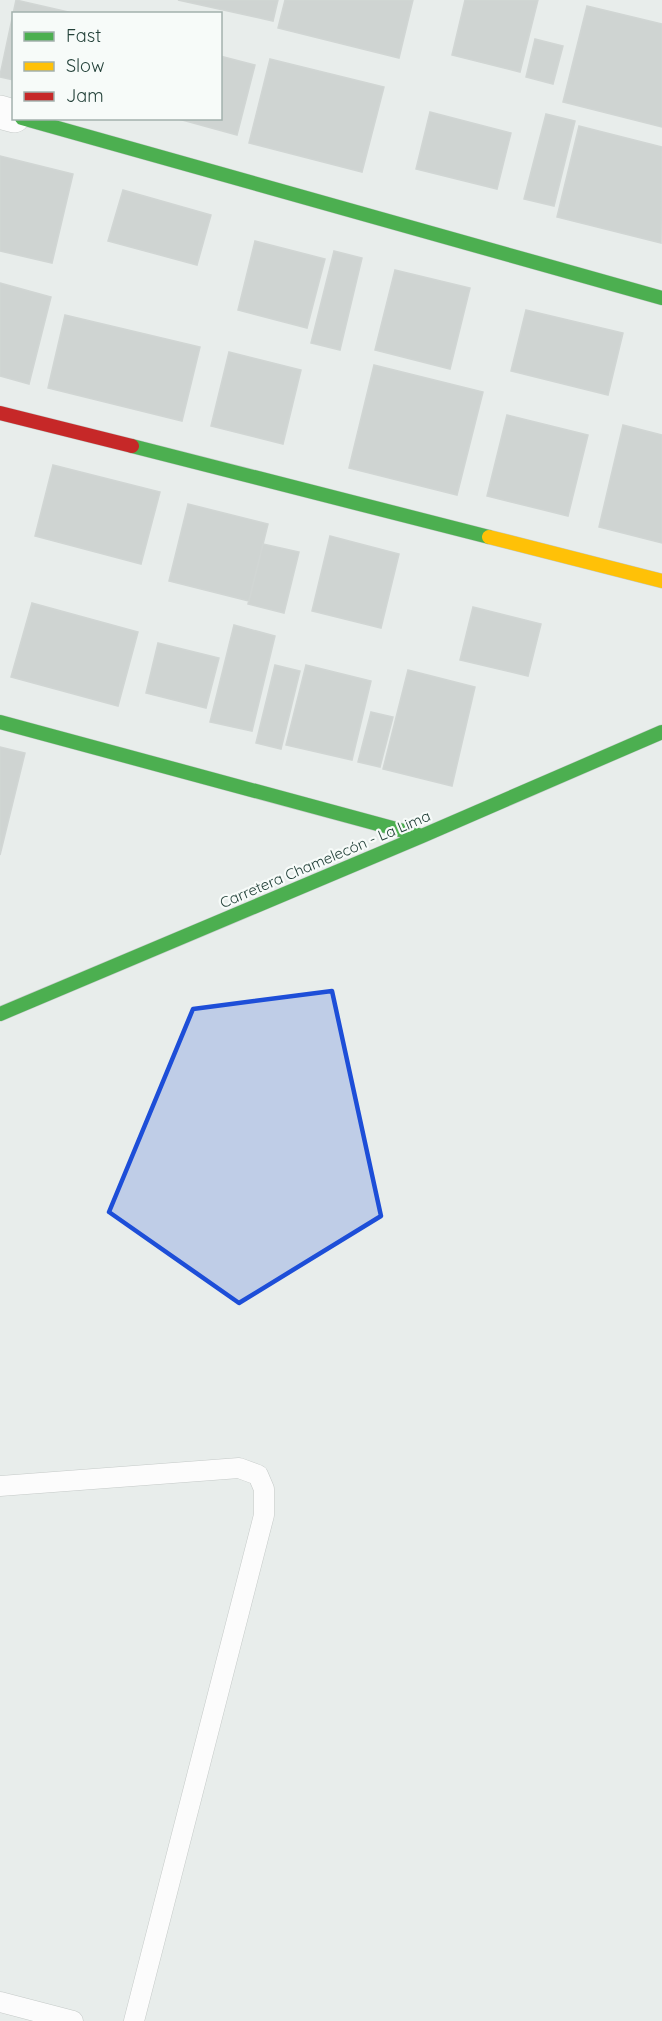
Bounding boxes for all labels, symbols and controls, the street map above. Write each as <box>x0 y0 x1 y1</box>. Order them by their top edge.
legend <box>12 12 222 120</box>
text: Fast <box>66 24 101 47</box>
text: Slow <box>66 54 104 77</box>
text: Jam <box>66 84 104 107</box>
street label: Carretera Chamelecón - La Lima <box>217 806 433 912</box>

